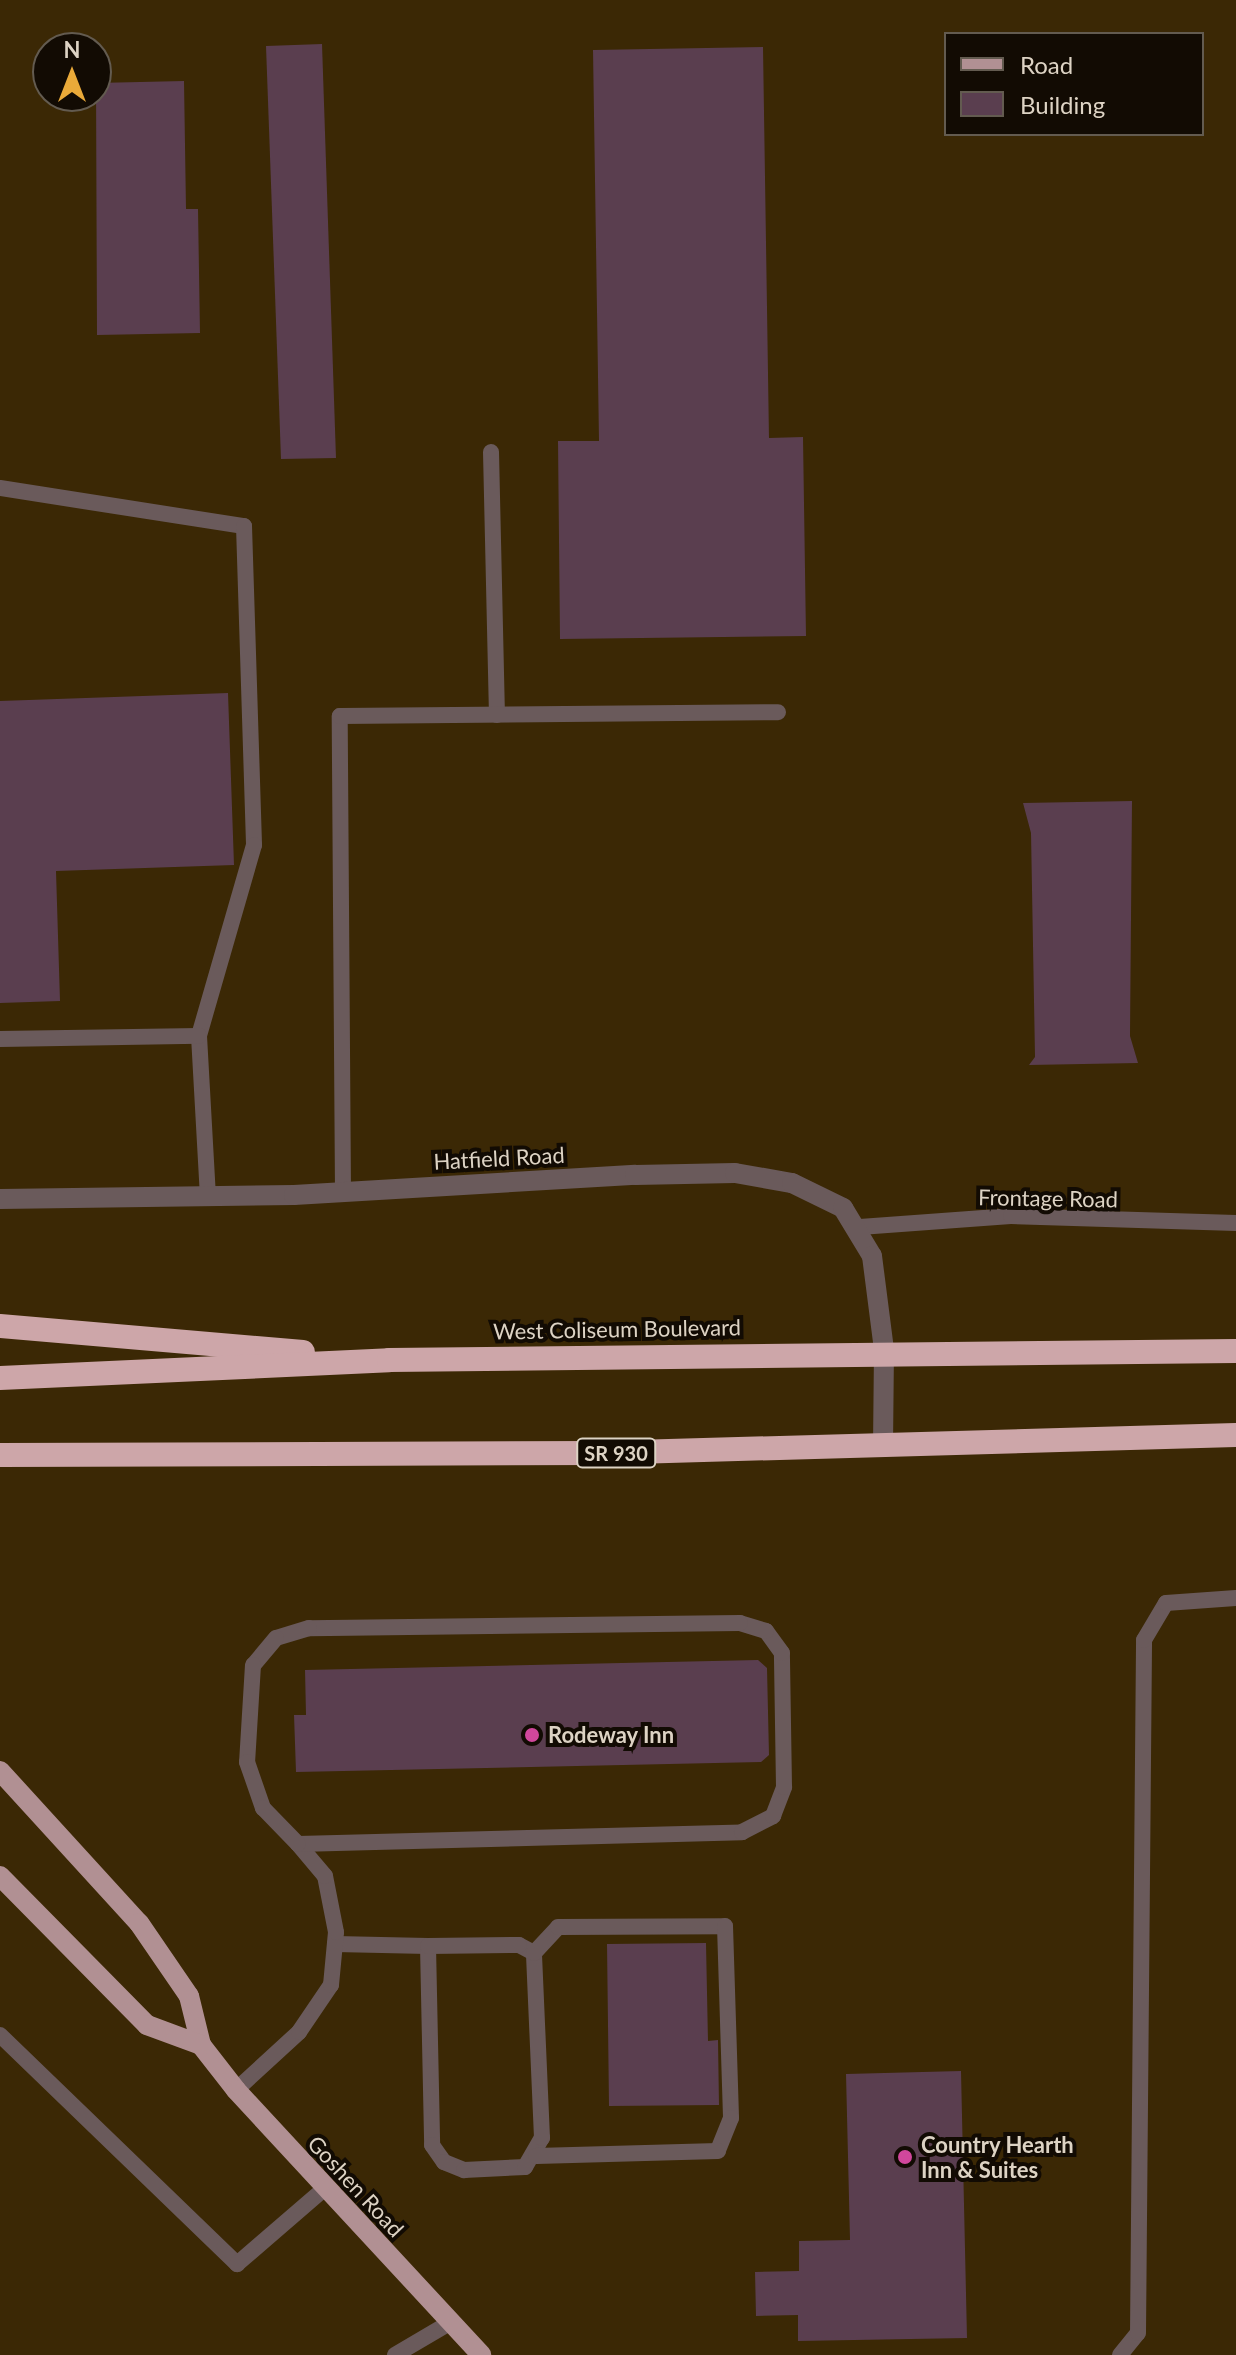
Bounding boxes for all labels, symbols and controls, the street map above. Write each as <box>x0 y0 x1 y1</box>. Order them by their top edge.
north arrow <box>32 32 112 112</box>
legend <box>944 32 1204 136</box>
text: N <box>64 36 80 63</box>
text: Road <box>1020 50 1073 79</box>
text: Building <box>1020 90 1105 119</box>
street label: Hatfield Road <box>433 1141 565 1175</box>
street label: Frontage Road <box>978 1184 1118 1212</box>
street label: West Coliseum Boulevard <box>493 1314 741 1344</box>
road number: SR 930 <box>576 1437 656 1469</box>
place label: Rodeway Inn <box>548 1722 675 1748</box>
marker: Rodeway Inn <box>523 1726 541 1744</box>
street label: Goshen Road <box>303 2130 409 2242</box>
place label: Country Hearth Inn & Suites <box>921 2131 1074 2182</box>
marker: Country Hearth Inn & Suites <box>896 2148 914 2166</box>

